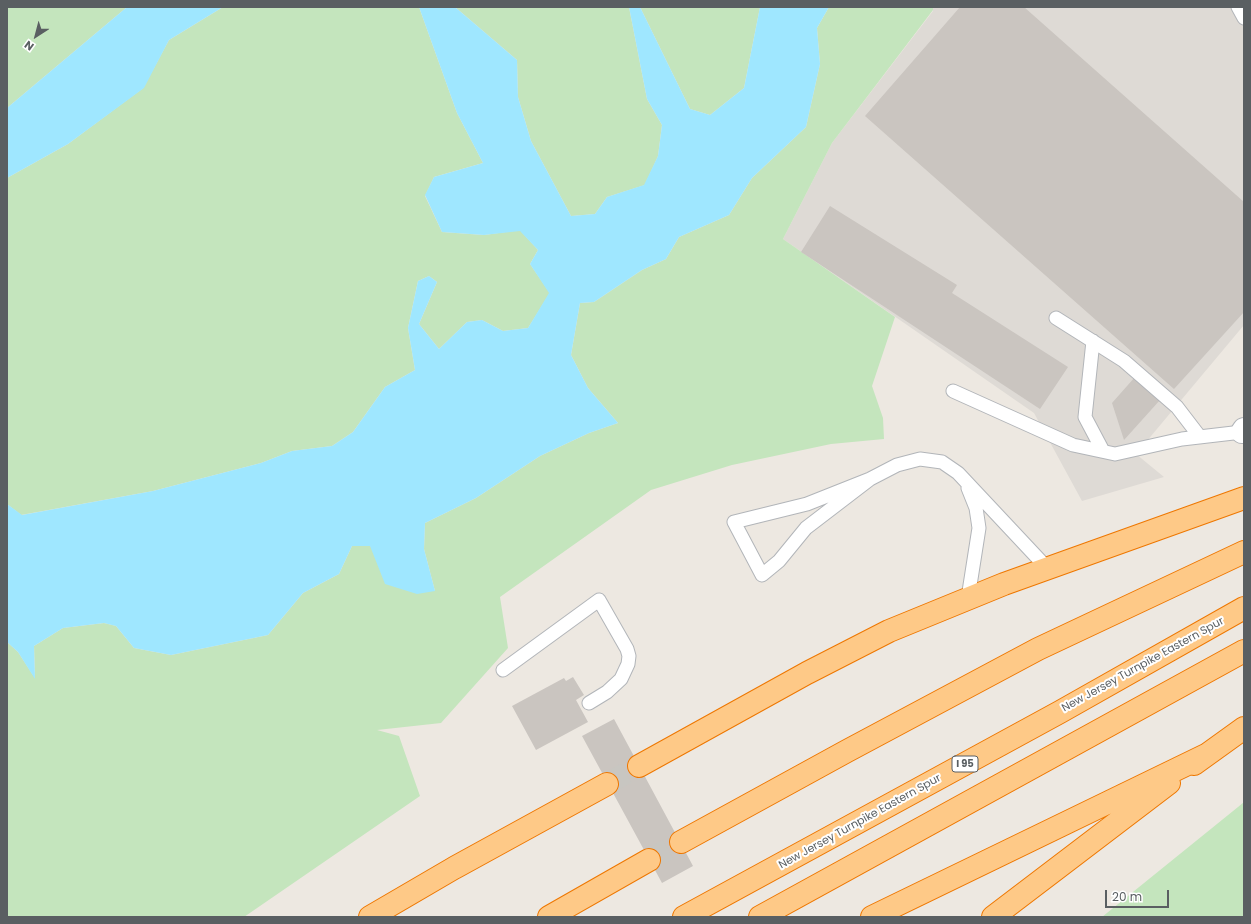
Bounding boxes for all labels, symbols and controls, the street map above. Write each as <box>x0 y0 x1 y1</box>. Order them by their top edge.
north arrow <box>16 16 56 56</box>
text: N <box>21 37 37 55</box>
street label: New Jersey Turnpike Eastern Spur <box>1060 615 1226 715</box>
road number: I 95 <box>952 756 978 772</box>
street label: New Jersey Turnpike Eastern Spur <box>777 772 943 872</box>
scale bar <box>1107 882 1171 908</box>
text: 20 m <box>1112 888 1142 905</box>

